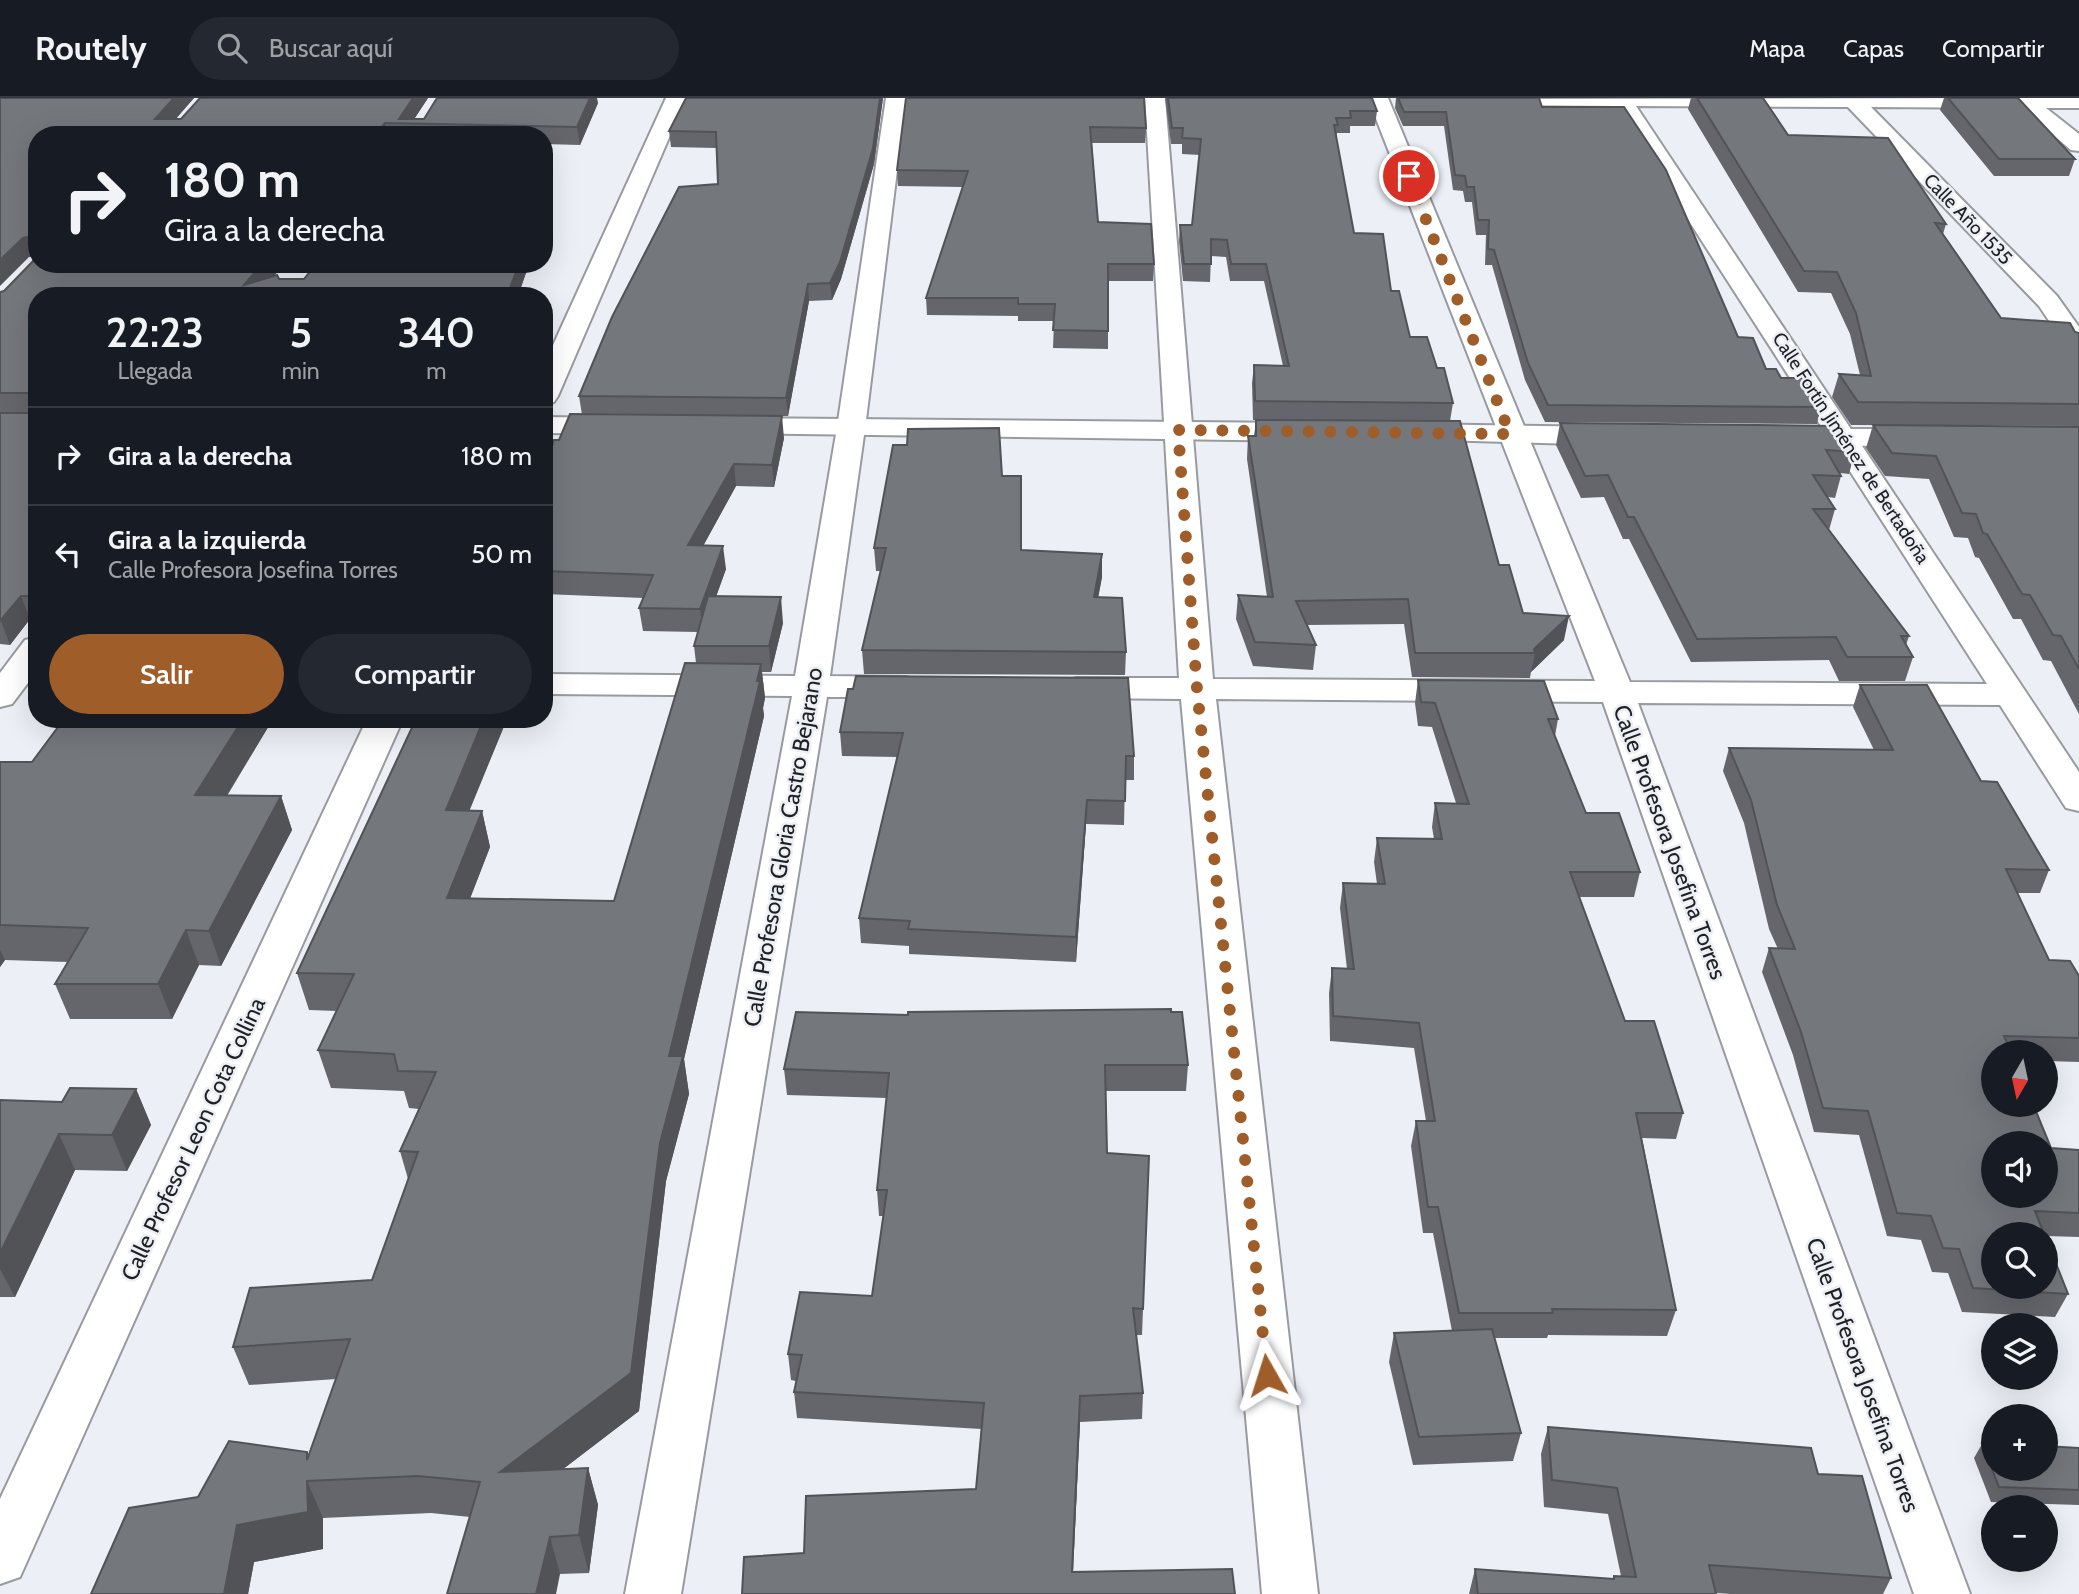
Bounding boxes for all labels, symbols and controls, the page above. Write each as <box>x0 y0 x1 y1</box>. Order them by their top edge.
search box <box>189 17 679 80</box>
text: Routely <box>35 28 147 68</box>
icon: search <box>213 29 251 67</box>
text: Buscar aquí <box>269 32 393 64</box>
text: Mapa <box>1749 34 1805 63</box>
text: Capas <box>1843 34 1904 63</box>
text: Compartir <box>1942 34 2044 63</box>
pin <box>1379 146 1439 206</box>
text: 180 m <box>164 150 300 209</box>
icon: right <box>49 154 140 245</box>
icon: arrive <box>1390 157 1428 195</box>
street label: Calle Año 1535 <box>1919 169 2017 269</box>
text: Gira a la derecha <box>164 210 385 249</box>
text: 22:23 <box>106 306 204 358</box>
text: 5 <box>289 306 312 358</box>
text: 340 <box>398 306 475 358</box>
street label: Calle Fortín Jiménez de Bertadoña <box>1768 328 1934 568</box>
text: Llegada <box>117 357 192 385</box>
text: min <box>282 357 320 385</box>
text: m <box>426 357 446 385</box>
icon: right <box>49 437 87 475</box>
text: Gira a la derecha <box>108 440 292 472</box>
text: 180 m <box>461 440 532 472</box>
text: Gira a la izquierda <box>108 524 306 556</box>
icon: left <box>49 535 87 573</box>
text: 50 m <box>471 538 532 570</box>
text: Calle Profesora Josefina Torres <box>108 556 398 584</box>
button: Salir <box>49 634 284 714</box>
button: Compartir <box>298 634 532 714</box>
street label: Calle Profesora Gloria Castro Bejarano <box>738 665 828 1029</box>
street label: Calle Profesora Josefina Torres <box>1607 701 1733 983</box>
street label: Calle Profesor Leon Cota Collina <box>115 993 271 1285</box>
north arrow <box>1981 1040 2058 1116</box>
map controls <box>1981 1040 2058 1572</box>
button: sound <box>1981 1131 2058 1208</box>
button: search <box>1981 1222 2058 1299</box>
street label: Calle Profesora Josefina Torres <box>1800 1234 1926 1516</box>
button: layers <box>1981 1313 2058 1390</box>
position arrow <box>1230 1338 1304 1412</box>
button: + <box>1981 1404 2058 1481</box>
button: − <box>1981 1495 2058 1572</box>

